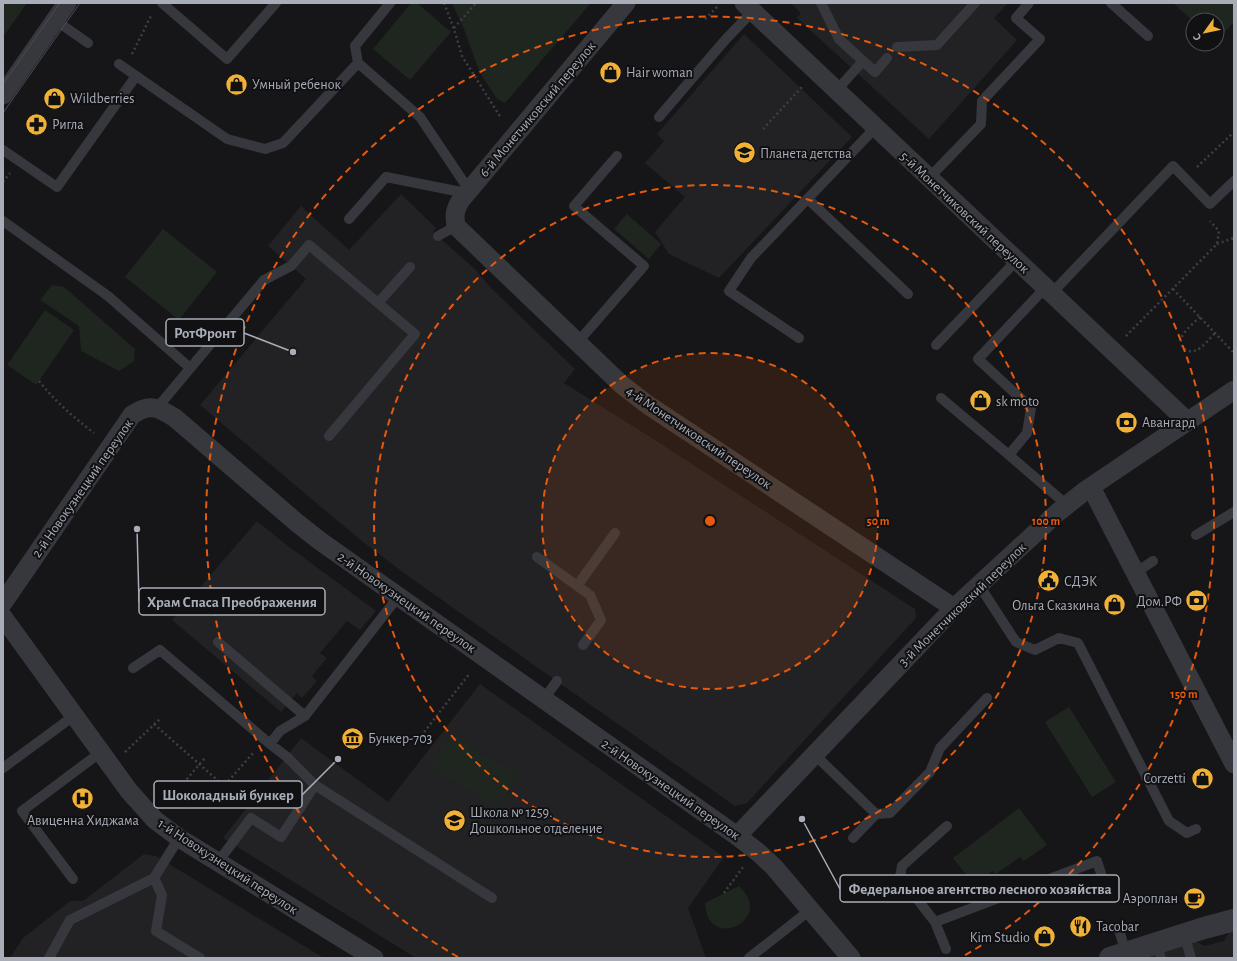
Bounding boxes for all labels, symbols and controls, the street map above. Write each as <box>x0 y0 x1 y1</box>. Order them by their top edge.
north arrow <box>1185 12 1225 52</box>
text: С <box>1191 32 1203 43</box>
street label: 6-й Монетчиковский переулок <box>477 39 599 180</box>
shop icon: Hair woman <box>598 59 624 85</box>
place label: Hair woman <box>626 66 693 80</box>
shop icon: Умный ребенок <box>224 71 250 97</box>
place label: Умный ребенок <box>252 78 341 92</box>
shop icon: Wildberries <box>42 85 68 111</box>
place label: Wildberries <box>70 92 134 106</box>
pharmacy icon: Ригла <box>24 111 50 137</box>
place label: Ригла <box>52 118 84 132</box>
school or university icon: Планета детства <box>732 140 758 166</box>
place label: Планета детства <box>760 147 852 161</box>
street label: 5-й Монетчиковский переулок <box>897 149 1032 277</box>
callout: РотФронт <box>166 319 244 346</box>
text: РотФронт <box>174 326 236 341</box>
street label: 4-й Монетчиковский переулок <box>623 384 774 492</box>
shop icon: sk moto <box>968 388 994 414</box>
place label: sk moto <box>996 395 1039 409</box>
bank icon: Авангард <box>1113 409 1139 435</box>
place label: Авангард <box>1142 416 1195 430</box>
street label: 2-й Новокузнецкий переулок <box>30 417 136 560</box>
centre of rings <box>703 514 717 528</box>
text: 50 m <box>867 515 890 527</box>
text: 100 m <box>1032 515 1060 527</box>
street label: 3-й Монетчиковский переулок <box>896 540 1029 669</box>
street label: 2-й Новокузнецкий переулок <box>335 550 478 656</box>
public building icon: СДЭК <box>1035 568 1061 594</box>
place label: СДЭК <box>1064 575 1097 589</box>
callout: Храм Спаса Преображения <box>139 588 325 615</box>
bank icon: Дом.РФ <box>1184 588 1210 614</box>
shop icon: Ольга Сказкина <box>1102 592 1128 618</box>
text: Храм Спаса Преображения <box>147 595 317 610</box>
place label: Дом.РФ <box>1137 595 1182 609</box>
place label: Ольга Сказкина <box>1012 599 1101 613</box>
text: 150 m <box>1170 688 1198 700</box>
museum icon: Бункер-703 <box>339 725 365 751</box>
place label: Бункер-703 <box>368 732 433 746</box>
street label: 2-й Новокузнецкий переулок <box>599 737 742 843</box>
shop icon: Corzetti <box>1189 765 1215 791</box>
place label: Corzetti <box>1143 772 1186 786</box>
callout: Шоколадный бункер <box>154 781 302 808</box>
hospital icon: Авиценна Хиджама <box>70 785 96 811</box>
text: Шоколадный бункер <box>162 788 294 803</box>
place label: Школа № 1259. Дошкольное отделение <box>470 806 602 836</box>
school or university icon: Школа № 1259. Дошкольное отделение <box>442 807 468 833</box>
place label: Авиценна Хиджама <box>27 814 140 828</box>
street label: 1-й Новокузнецкий переулок <box>155 816 300 918</box>
callout: Федеральное агентство лесного хозяйства <box>840 875 1119 902</box>
text: Федеральное агентство лесного хозяйства <box>848 882 1112 897</box>
cafe icon: Аэроплан <box>1181 885 1207 911</box>
place label: Аэроплан <box>1122 892 1178 906</box>
restaurant icon: Tacobar <box>1068 913 1094 939</box>
place label: Tacobar <box>1096 920 1139 934</box>
shop icon: Kim Studio <box>1032 924 1058 950</box>
place label: Kim Studio <box>970 931 1030 945</box>

